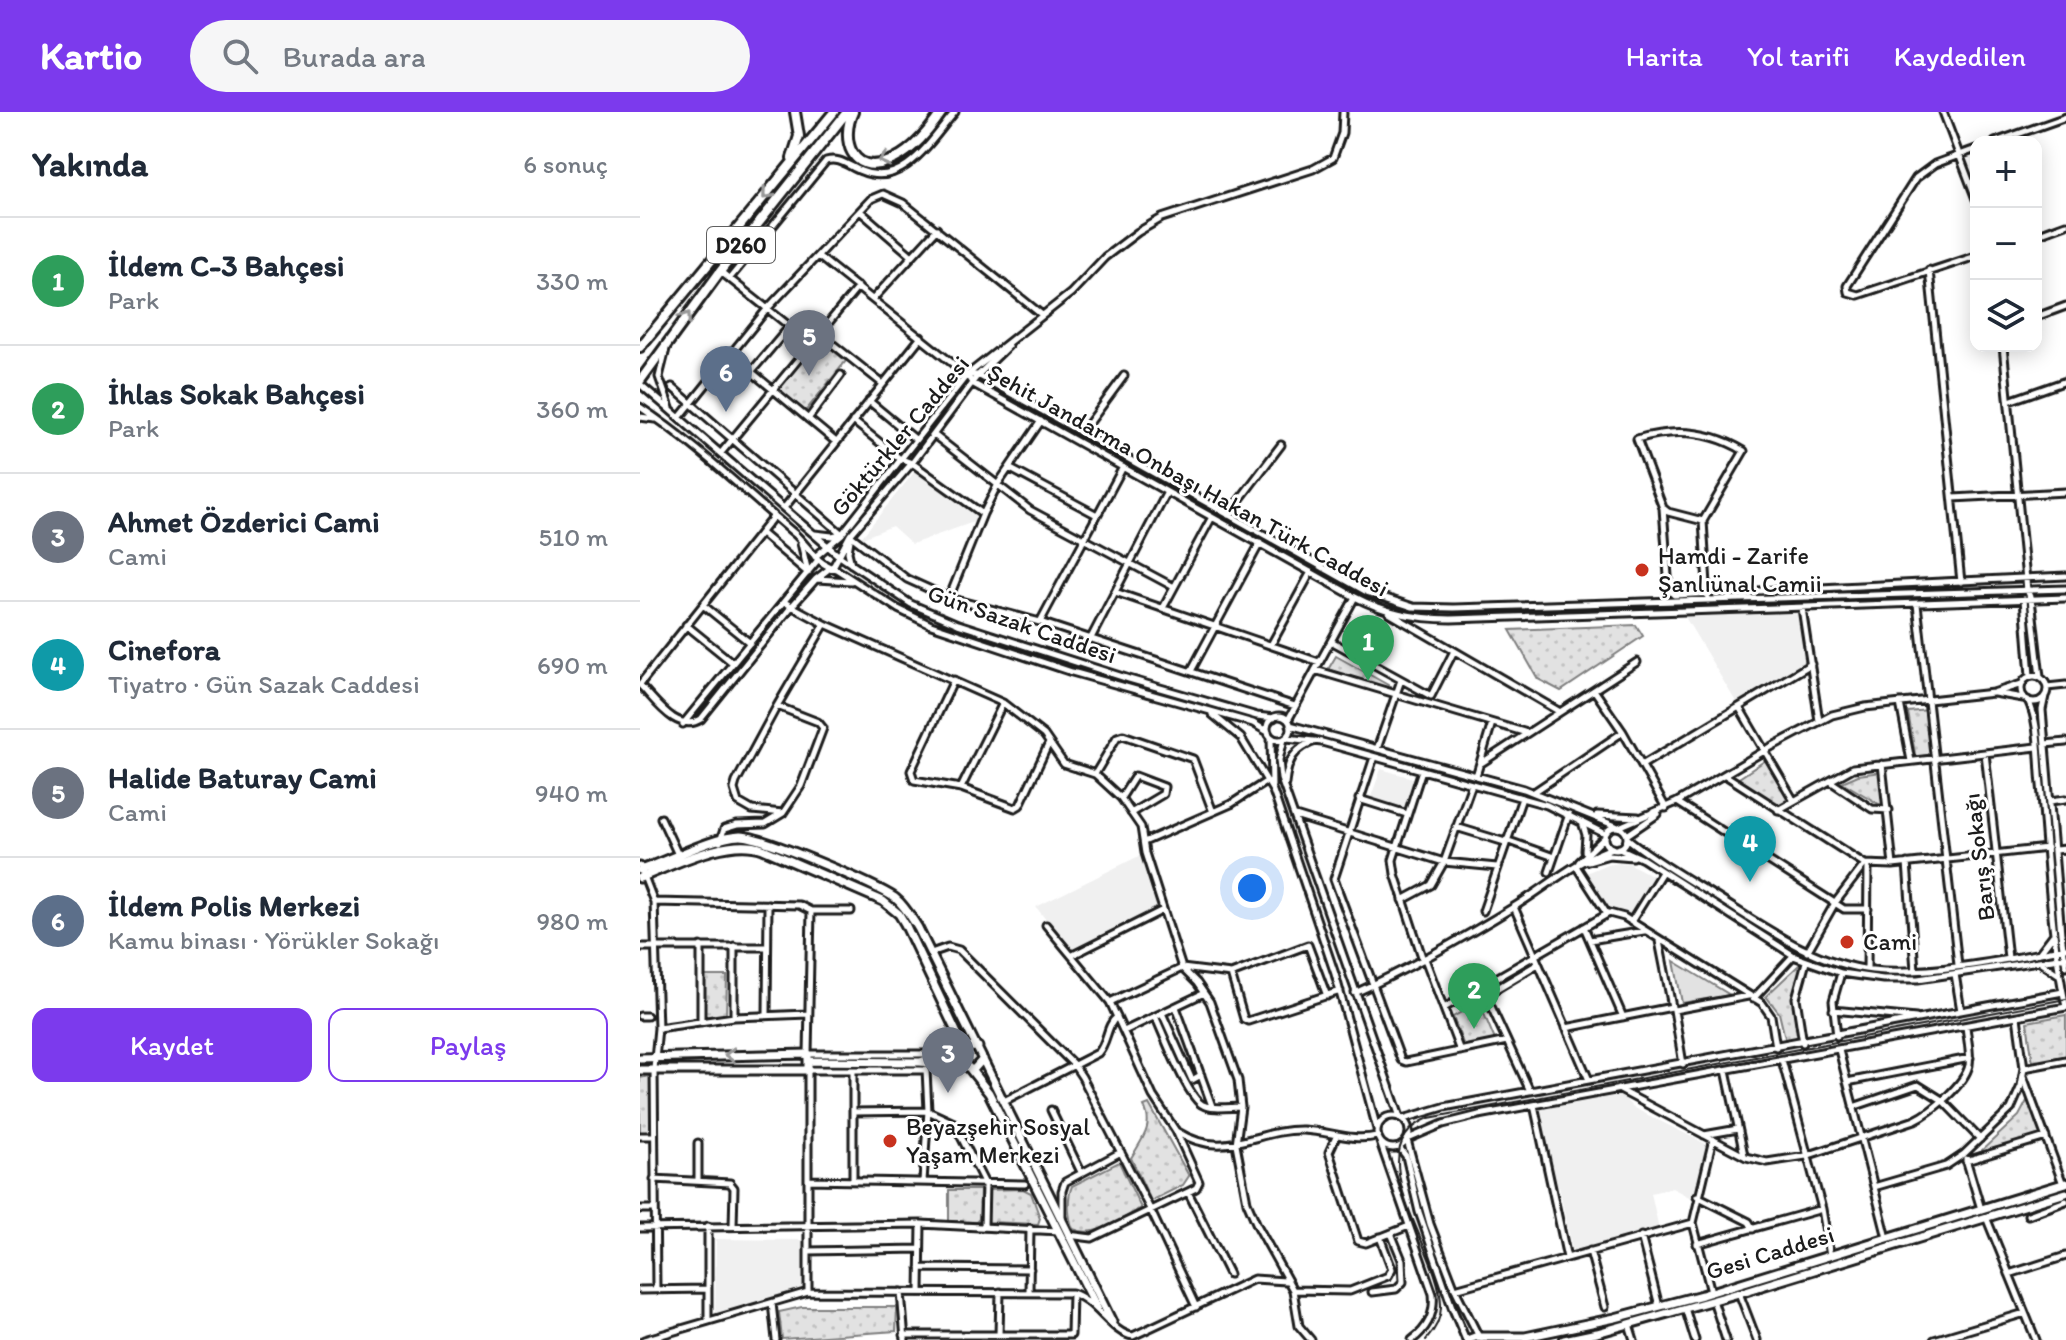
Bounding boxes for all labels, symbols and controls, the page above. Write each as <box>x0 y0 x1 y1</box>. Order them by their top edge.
search box <box>190 20 750 92</box>
text: Kartio <box>40 33 142 79</box>
icon: search <box>218 34 262 78</box>
text: Burada ara <box>282 38 426 75</box>
text: Harita <box>1626 39 1703 73</box>
text: Yol tarifi <box>1747 39 1850 73</box>
text: Kaydedilen <box>1894 39 2026 73</box>
map controls <box>1970 136 2042 352</box>
button: + <box>1970 136 2042 208</box>
text: Yakında <box>32 144 148 185</box>
text: 6 sonuç <box>523 148 608 180</box>
one-way arrow <box>878 151 891 168</box>
one-way arrow <box>762 185 777 199</box>
button: − <box>1970 208 2042 280</box>
road number: D260 <box>707 227 775 263</box>
text: İldem C-3 Bahçesi <box>108 247 345 284</box>
text: 1 <box>52 265 64 297</box>
text: 330 m <box>536 265 608 297</box>
button: layers <box>1970 280 2042 352</box>
text: Park <box>108 284 159 316</box>
pin: 5 <box>783 310 835 376</box>
one-way arrow <box>676 312 691 326</box>
pin: 6 <box>700 346 752 412</box>
street label: Göktürkler Caddesi <box>824 350 975 522</box>
street label: Şehit Jandarma Onbaşı Hakan Türk Caddesi <box>983 357 1394 602</box>
text: İhlas Sokak Bahçesi <box>108 375 365 412</box>
text: 2 <box>51 393 65 425</box>
text: 360 m <box>536 393 608 425</box>
text: Park <box>108 412 159 444</box>
text: Ahmet Özderici Cami <box>108 503 380 540</box>
text: 3 <box>51 521 65 553</box>
text: 510 m <box>539 521 608 553</box>
text: Cami <box>108 540 167 572</box>
place label: Hamdi - Zarife Şanlıünal Camii <box>1658 541 1822 598</box>
marker: Hamdi - Zarife Şanlıünal Camii <box>1633 561 1651 579</box>
street label: Gün Sazak Caddesi <box>924 578 1120 669</box>
pin: 1 <box>1342 615 1394 681</box>
text: Cinefora <box>108 631 220 668</box>
text: 4 <box>50 649 66 681</box>
text: 690 m <box>537 649 608 681</box>
text: Tiyatro · Gün Sazak Caddesi <box>108 668 420 700</box>
text: Halide Baturay Cami <box>108 759 377 796</box>
text: 5 <box>51 777 65 809</box>
text: 940 m <box>535 777 608 809</box>
street label: Barış Sokağı <box>1956 792 2001 922</box>
text: Cami <box>108 796 167 828</box>
pin: 4 <box>1724 816 1776 882</box>
your location <box>1232 868 1272 908</box>
text: İldem Polis Merkezi <box>108 887 360 924</box>
text: 6 <box>51 905 65 937</box>
text: 980 m <box>536 905 608 937</box>
text: Kamu binası · Yörükler Sokağı <box>108 924 440 956</box>
place label: Cami <box>1863 927 1917 956</box>
marker: Cami <box>1838 933 1856 951</box>
pin: 2 <box>1448 963 1500 1029</box>
button: Kaydet <box>32 1008 312 1082</box>
button: Paylaş <box>328 1008 608 1082</box>
pin: 3 <box>922 1027 974 1093</box>
one-way arrow <box>723 1047 736 1064</box>
place label: Beyazşehir Sosyal Yaşam Merkezi <box>906 1112 1090 1169</box>
marker: Beyazşehir Sosyal Yaşam Merkezi <box>881 1132 899 1150</box>
street label: Gesi Caddesi <box>1702 1219 1837 1286</box>

